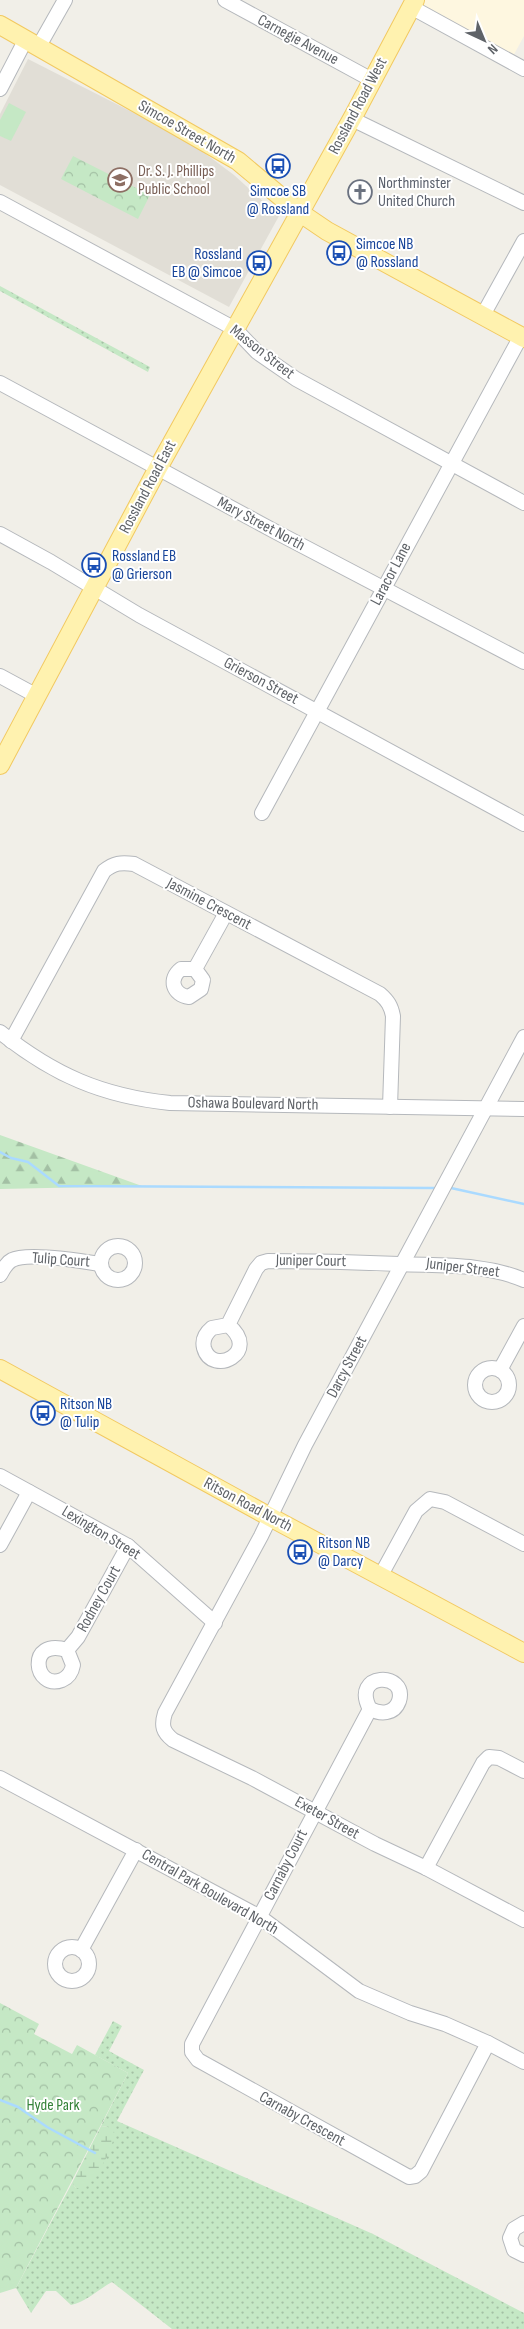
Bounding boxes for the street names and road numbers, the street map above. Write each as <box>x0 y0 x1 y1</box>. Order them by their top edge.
street label: Carnegie Avenue <box>254 11 342 69</box>
street label: Rossland Road West <box>325 54 391 158</box>
street label: Simcoe Street North <box>135 96 239 168</box>
street label: Masson Street <box>226 321 298 383</box>
street label: Rossland Road East <box>116 437 181 537</box>
street label: Mary Street North <box>214 493 308 555</box>
street label: Laracor Lane <box>367 539 415 609</box>
street label: Grierson Street <box>220 653 302 709</box>
street label: Jasmine Crescent <box>163 873 255 934</box>
street label: Oshawa Boulevard North <box>187 1093 319 1115</box>
street label: Tulip Court <box>31 1248 91 1272</box>
street label: Juniper Court <box>275 1251 347 1271</box>
street label: Juniper Street <box>424 1254 501 1282</box>
street label: Darcy Street <box>323 1333 371 1401</box>
street label: Ritson Road North <box>201 1474 295 1536</box>
street label: Lexington Street <box>58 1502 144 1564</box>
street label: Rodney Court <box>73 1562 125 1636</box>
street label: Exeter Street <box>291 1793 363 1844</box>
street label: Carnaby Court <box>260 1826 312 1904</box>
street label: Central Park Boulevard North <box>138 1845 282 1939</box>
street label: Carnaby Crescent <box>256 2088 348 2150</box>

